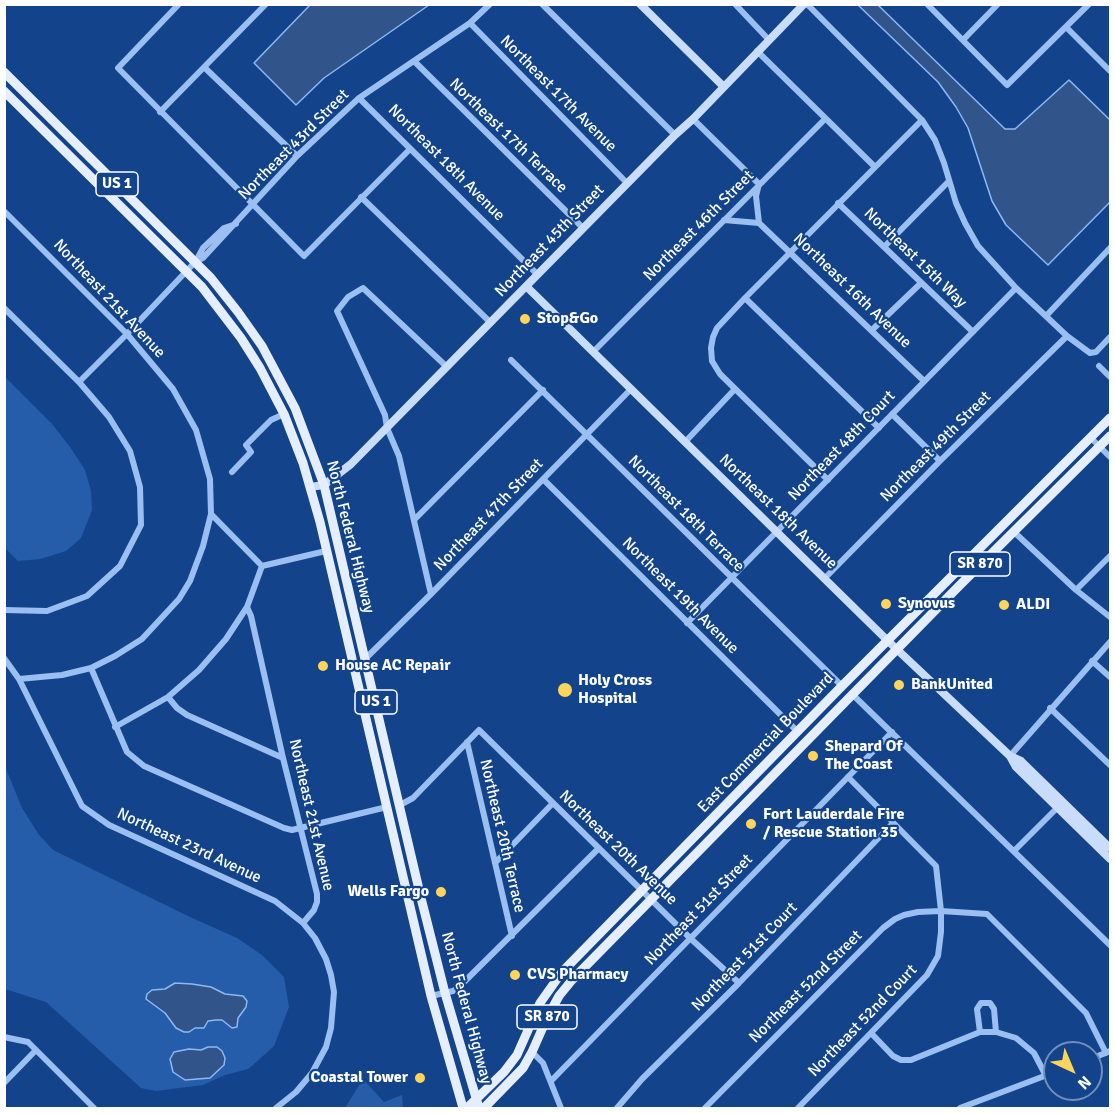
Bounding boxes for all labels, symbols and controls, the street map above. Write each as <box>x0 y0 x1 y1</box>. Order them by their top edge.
street label: Northeast 17th Avenue <box>496 32 620 156</box>
street label: Northeast 17th Terrace <box>445 75 571 197</box>
street label: Northeast 43rd Street <box>235 86 353 204</box>
street label: Northeast 18th Avenue <box>384 101 508 225</box>
street label: Northeast 46th Street <box>640 167 758 285</box>
road number: US 1 <box>96 172 138 196</box>
street label: Northeast 45th Street <box>491 181 609 301</box>
street label: Northeast 15th Way <box>860 204 970 312</box>
street label: Northeast 16th Avenue <box>789 230 915 352</box>
street label: Northeast 21st Avenue <box>49 236 169 362</box>
place label: Stop&Go <box>537 309 598 329</box>
marker: Stop&Go <box>518 312 532 326</box>
street label: Northeast 48th Court <box>785 387 899 505</box>
street label: Northeast 49th Street <box>877 388 995 506</box>
street label: Northeast 18th Avenue <box>715 451 841 573</box>
street label: Northeast 18th Terrace <box>624 452 748 576</box>
street label: Northeast 47th Street <box>430 455 548 575</box>
street label: North Federal Highway <box>322 459 378 615</box>
street label: Northeast 19th Avenue <box>618 534 742 658</box>
road number: SR 870 <box>950 552 1010 576</box>
place label: Synovus <box>898 594 955 614</box>
place label: ALDI <box>1016 595 1050 615</box>
marker: Synovus <box>879 597 893 611</box>
marker: ALDI <box>997 598 1011 612</box>
place label: House AC Repair <box>335 656 451 676</box>
marker: House AC Repair <box>316 659 330 673</box>
street label: East Commercial Boulevard <box>694 669 838 817</box>
place label: Holy Cross Hospital <box>578 671 652 709</box>
place label: BankUnited <box>911 675 993 695</box>
marker: BankUnited <box>892 678 906 692</box>
marker: Holy Cross Hospital <box>556 681 574 699</box>
road number: US 1 <box>355 690 397 714</box>
street label: Northeast 21st Avenue <box>284 737 338 893</box>
place label: Shepard Of The Coast <box>825 737 902 775</box>
marker: Shepard Of The Coast <box>806 749 820 763</box>
street label: Northeast 20th Terrace <box>475 757 529 915</box>
street label: Northeast 20th Avenue <box>555 787 681 909</box>
street label: Northeast 23rd Avenue <box>114 804 264 888</box>
place label: Fort Lauderdale Fire / Rescue Station 35 <box>763 805 904 843</box>
marker: Fort Lauderdale Fire / Rescue Station 35 <box>744 817 758 831</box>
street label: Northeast 51st Street <box>641 850 757 970</box>
place label: Wells Fargo <box>348 882 429 902</box>
marker: Wells Fargo <box>434 885 448 899</box>
street label: Northeast 51st Court <box>688 899 802 1015</box>
street label: Northeast 52nd Street <box>746 927 866 1047</box>
street label: North Federal Highway <box>436 930 496 1086</box>
street label: Northeast 52nd Court <box>805 961 921 1081</box>
place label: CVS Pharmacy <box>527 965 628 985</box>
marker: CVS Pharmacy <box>508 968 522 982</box>
road number: SR 870 <box>517 1005 577 1029</box>
north arrow <box>1043 1041 1103 1101</box>
place label: Coastal Tower <box>311 1068 408 1088</box>
marker: Coastal Tower <box>413 1071 427 1085</box>
text: N <box>1073 1071 1095 1094</box>

